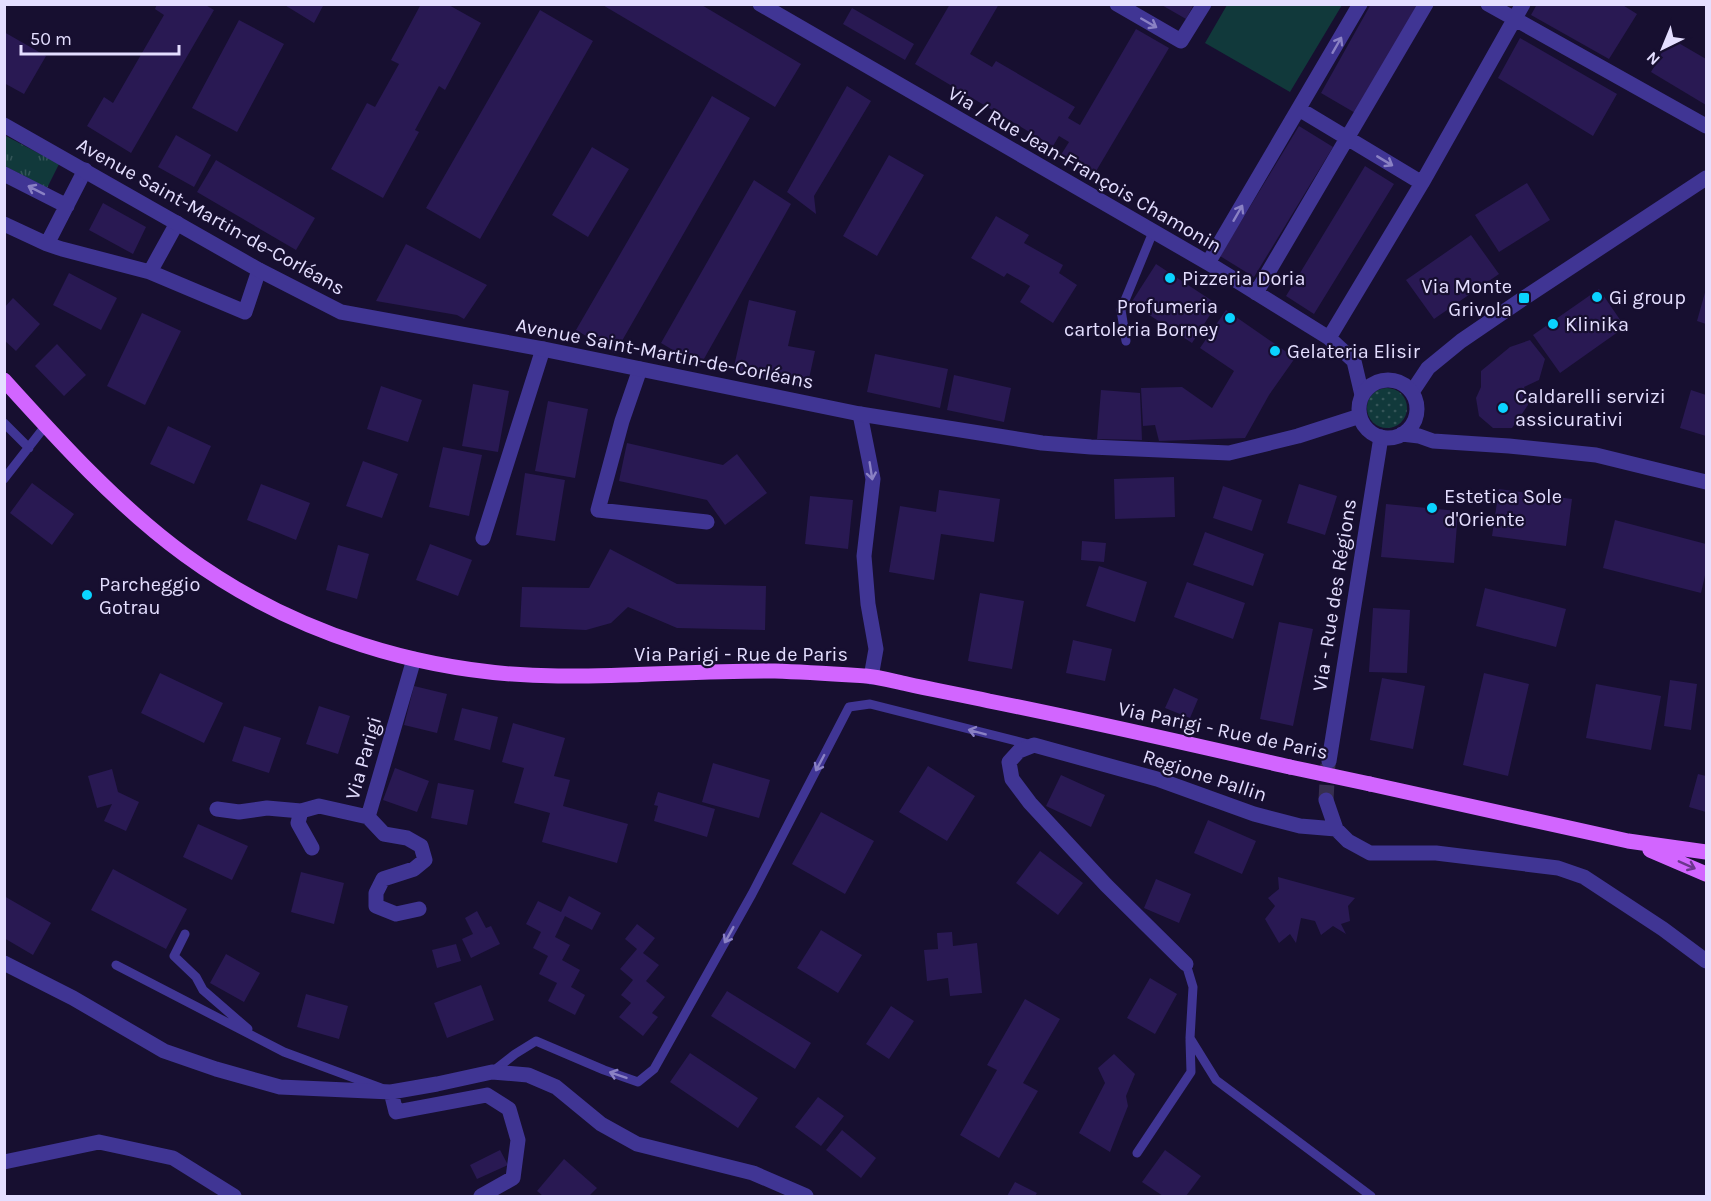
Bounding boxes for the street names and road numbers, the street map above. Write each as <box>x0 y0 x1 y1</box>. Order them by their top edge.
street label: Via / Rue Jean-François Chamonin <box>944 81 1226 258</box>
street label: Avenue Saint-Martin-de-Corléans <box>73 133 349 300</box>
street label: Avenue Saint-Martin-de-Corléans <box>514 313 816 394</box>
street label: Via - Rue des Régions <box>1308 497 1361 693</box>
street label: Via Parigi - Rue de Paris <box>634 643 848 666</box>
street label: Via Parigi - Rue de Paris <box>1116 697 1330 764</box>
street label: Via Parigi <box>341 714 386 802</box>
street label: Regione Pallin <box>1140 745 1270 806</box>

